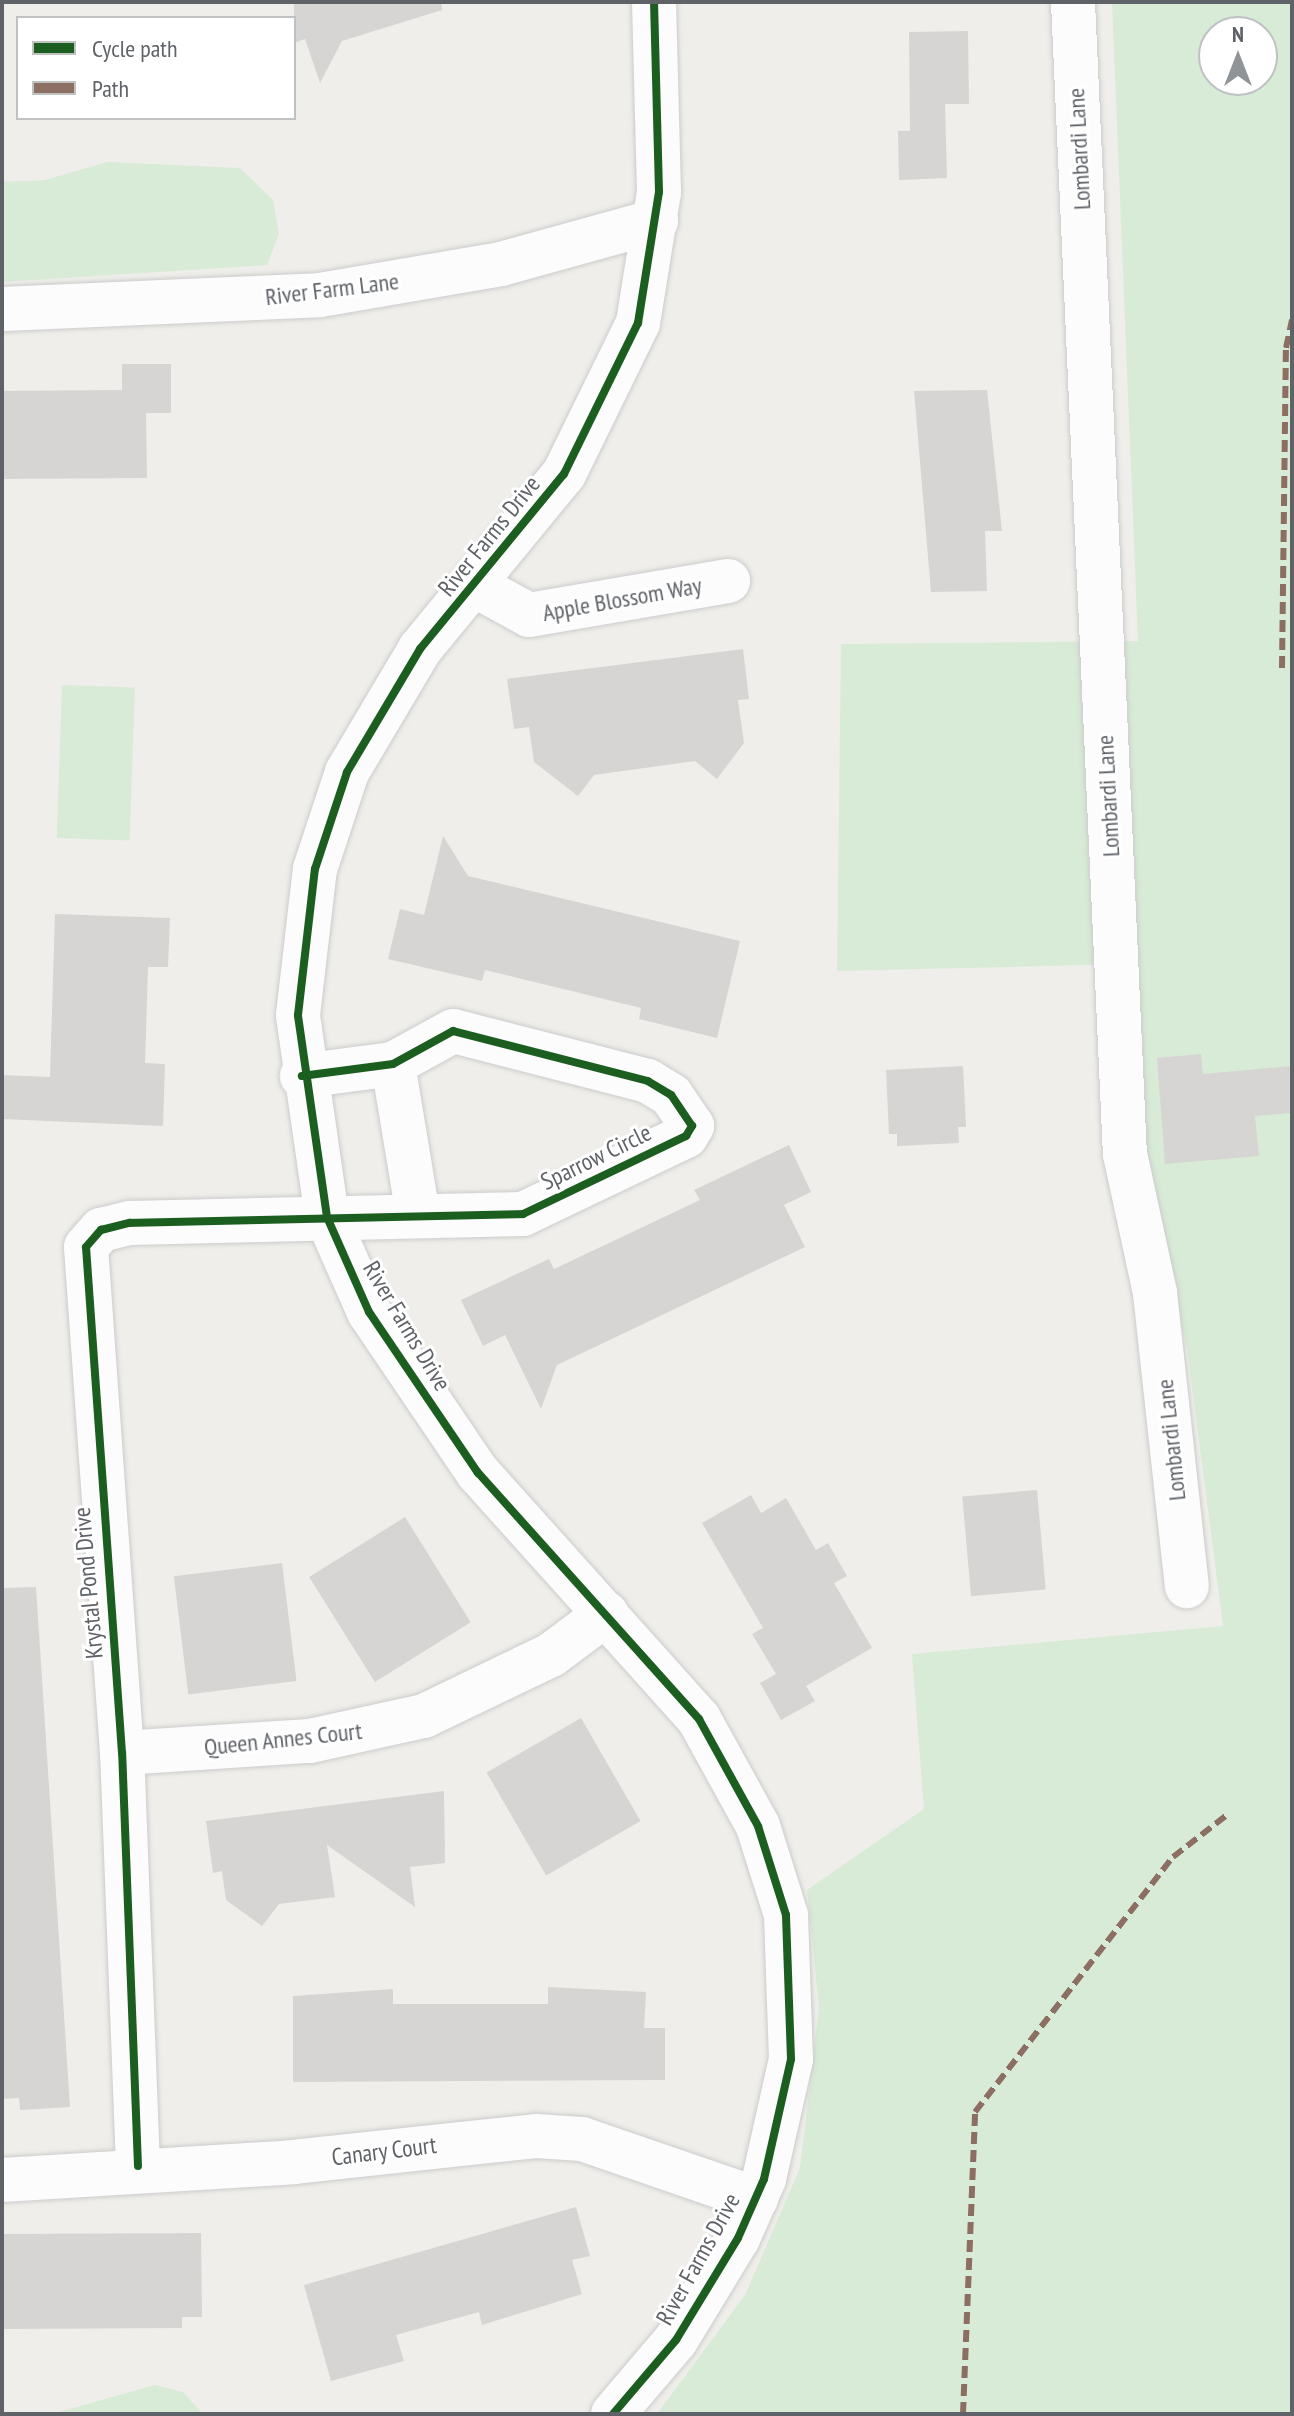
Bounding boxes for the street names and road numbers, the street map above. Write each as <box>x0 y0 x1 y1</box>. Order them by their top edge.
street label: Lombardi Lane <box>1061 87 1097 211</box>
street label: River Farm Lane <box>264 267 400 311</box>
street label: River Farms Drive <box>432 470 546 602</box>
street label: Apple Blossom Way <box>540 571 704 627</box>
street label: Lombardi Lane <box>1090 734 1126 858</box>
street label: Sparrow Circle <box>536 1118 656 1196</box>
street label: River Farms Drive <box>357 1256 457 1396</box>
street label: Lombardi Lane <box>1150 1378 1192 1502</box>
street label: Krystal Pond Drive <box>67 1506 109 1660</box>
street label: Queen Annes Court <box>202 1716 364 1762</box>
street label: Canary Court <box>330 2130 438 2172</box>
street label: River Farms Drive <box>650 2188 746 2330</box>

